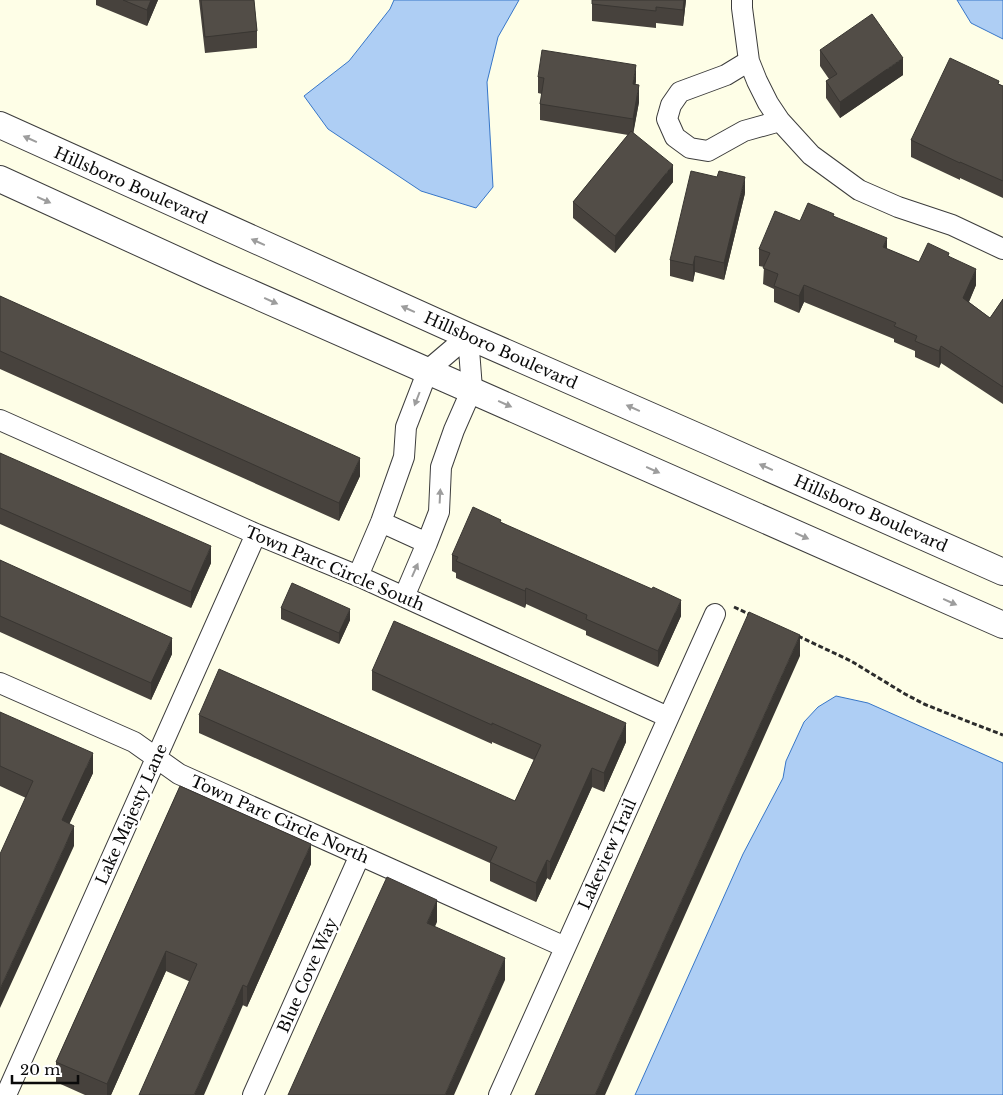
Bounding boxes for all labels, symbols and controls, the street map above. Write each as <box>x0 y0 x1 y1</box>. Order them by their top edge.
one-way arrow <box>23 134 37 142</box>
street label: Hillsboro Boulevard <box>51 142 211 228</box>
one-way arrow <box>37 196 51 204</box>
one-way arrow <box>251 237 265 245</box>
one-way arrow <box>264 298 278 306</box>
one-way arrow <box>401 305 415 313</box>
street label: Hillsboro Boulevard <box>421 307 581 393</box>
one-way arrow <box>412 392 420 407</box>
one-way arrow <box>498 400 512 408</box>
one-way arrow <box>626 404 640 412</box>
one-way arrow <box>759 462 773 470</box>
one-way arrow <box>646 466 660 474</box>
street label: Hillsboro Boulevard <box>791 470 951 556</box>
one-way arrow <box>437 488 445 504</box>
street label: Town Parc Circle South <box>242 521 428 615</box>
one-way arrow <box>795 532 809 540</box>
one-way arrow <box>412 563 420 577</box>
one-way arrow <box>943 598 957 606</box>
street label: Lake Majesty Lane <box>91 740 171 888</box>
street label: Town Parc Circle North <box>188 771 372 867</box>
street label: Lakeview Trail <box>574 796 640 912</box>
street label: Blue Cove Way <box>273 914 342 1036</box>
scale bar <box>12 1052 79 1084</box>
text: 20 m <box>20 1060 60 1079</box>

